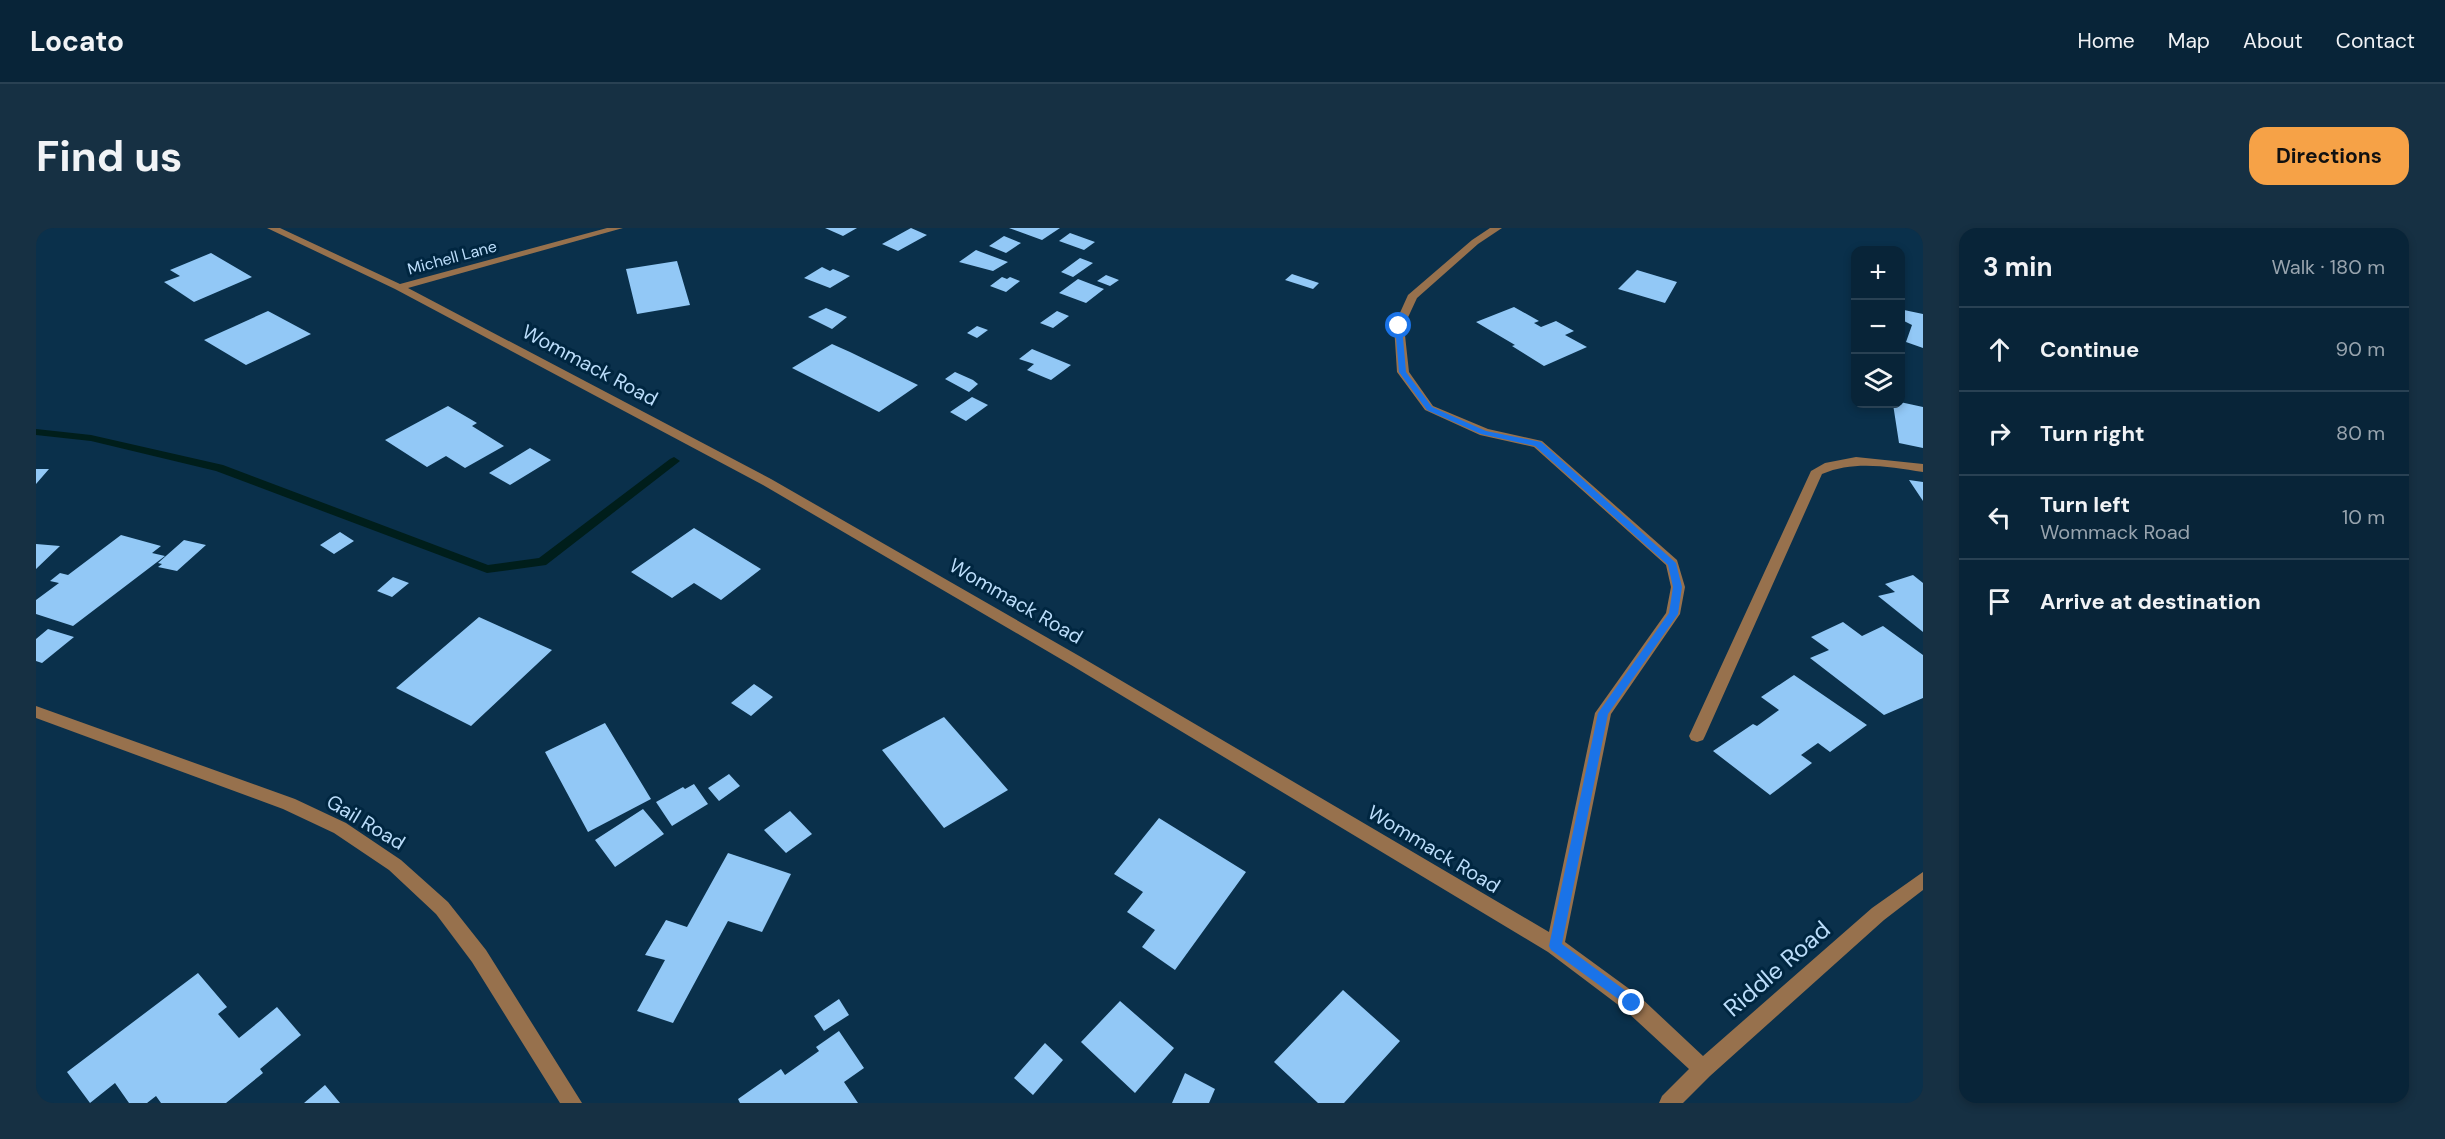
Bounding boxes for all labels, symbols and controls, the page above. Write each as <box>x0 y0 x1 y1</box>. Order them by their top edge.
text: Locato <box>30 23 124 60</box>
text: Home <box>2077 27 2135 55</box>
text: Map <box>2168 27 2210 55</box>
text: About <box>2243 27 2303 55</box>
text: Contact <box>2336 27 2415 55</box>
button: Directions <box>2249 127 2409 185</box>
text: Find us <box>36 129 182 184</box>
street label: Michell Lane <box>405 235 499 279</box>
map controls <box>1851 246 1905 408</box>
button: + <box>1851 246 1905 300</box>
text: 3 min <box>1983 250 2052 284</box>
text: Walk · 180 m <box>2271 254 2385 280</box>
button: − <box>1851 300 1905 354</box>
route start <box>1385 312 1411 338</box>
street label: Wommack Road <box>518 318 662 412</box>
icon: ahead <box>1983 333 2016 366</box>
text: Continue <box>2040 335 2139 364</box>
text: 90 m <box>2336 336 2385 362</box>
button: layers <box>1851 354 1905 408</box>
icon: right <box>1983 417 2016 450</box>
text: Turn right <box>2040 419 2145 448</box>
text: 80 m <box>2336 420 2385 446</box>
text: Turn left <box>2040 490 2130 519</box>
icon: left <box>1983 501 2016 534</box>
text: 10 m <box>2342 504 2385 530</box>
text: Wommack Road <box>2040 519 2190 545</box>
street label: Wommack Road <box>944 552 1088 650</box>
icon: arrive <box>1983 585 2016 618</box>
text: Arrive at destination <box>2040 587 2261 616</box>
street label: Gail Road <box>322 788 410 856</box>
street label: Wommack Road <box>1363 799 1505 899</box>
street label: Riddle Road <box>1717 914 1836 1023</box>
route end <box>1618 989 1644 1015</box>

